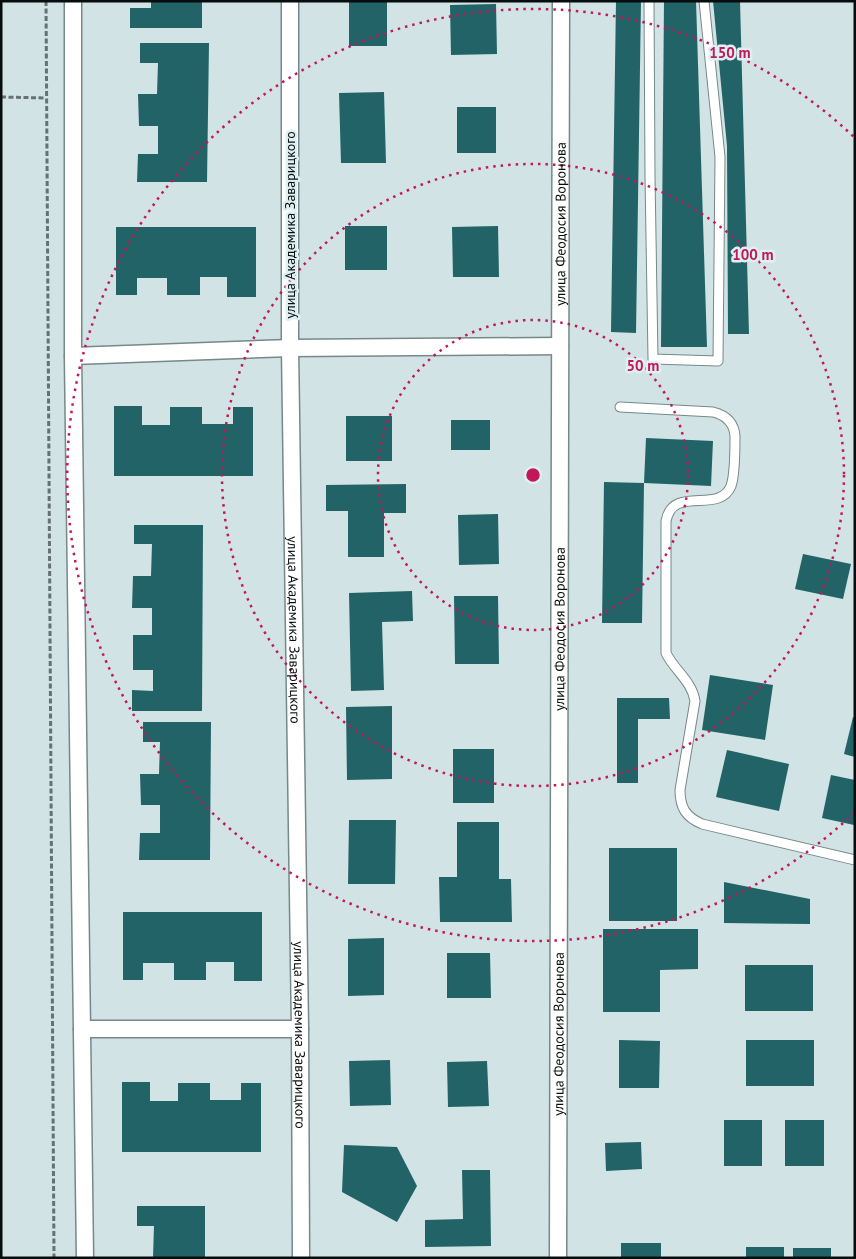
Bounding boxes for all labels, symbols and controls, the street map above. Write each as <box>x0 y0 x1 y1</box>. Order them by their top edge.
text: 150 m <box>709 43 751 62</box>
street label: улица Академика Заварицкого <box>281 131 299 319</box>
street label: улица Феодосия Воронова <box>551 142 570 306</box>
text: 100 m <box>732 245 774 264</box>
text: 50 m <box>627 356 659 375</box>
centre of rings <box>524 466 542 484</box>
street label: улица Академика Заварицкого <box>284 536 305 724</box>
street label: улица Феодосия Воронова <box>550 547 569 711</box>
street label: улица Академика Заварицкого <box>290 941 309 1129</box>
street label: улица Феодосия Воронова <box>549 952 568 1116</box>

